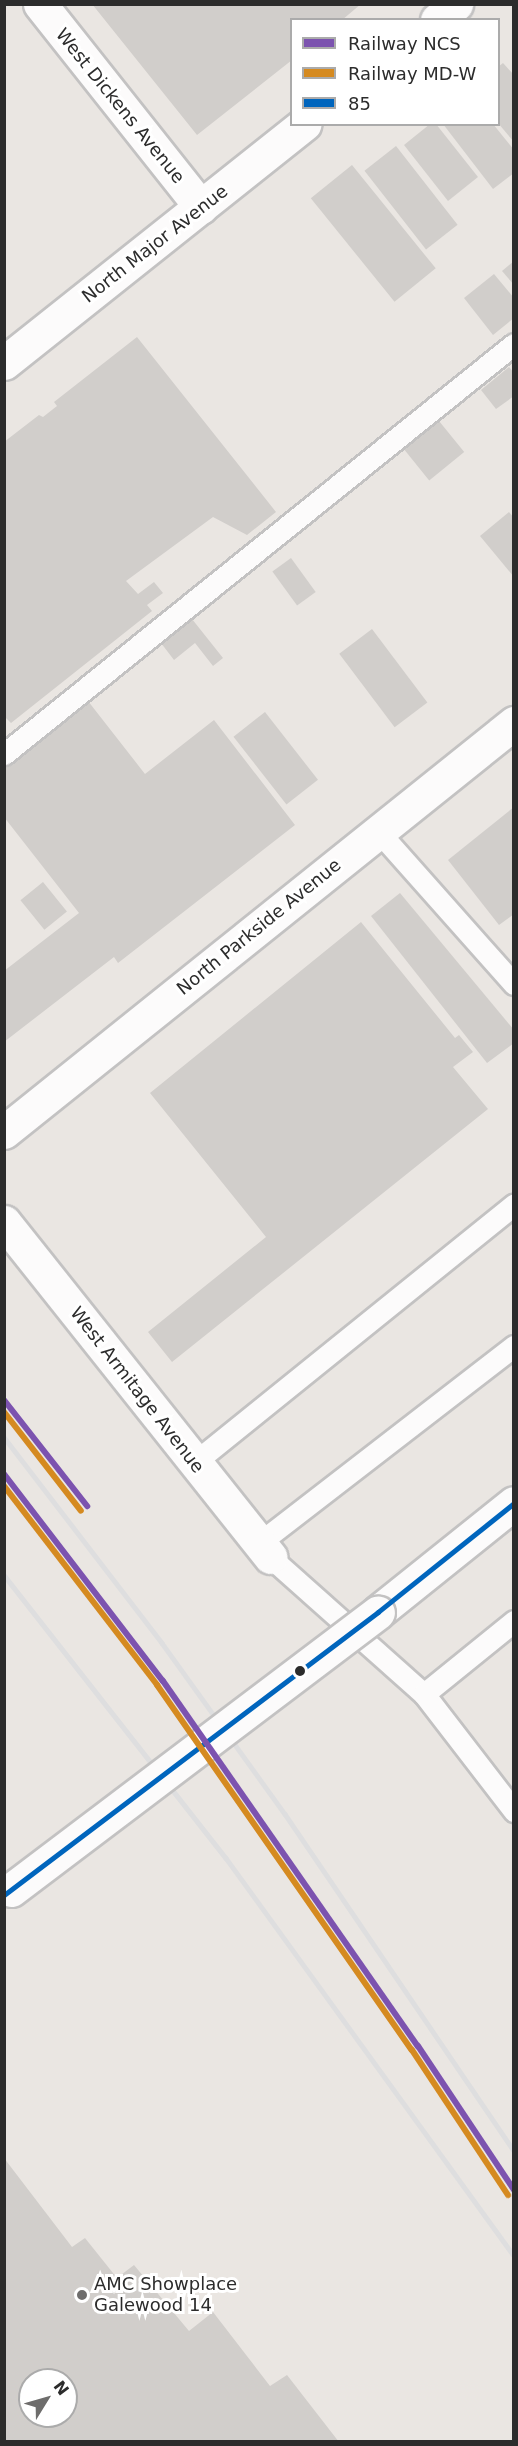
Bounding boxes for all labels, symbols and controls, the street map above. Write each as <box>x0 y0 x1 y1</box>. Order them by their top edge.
legend <box>290 18 500 126</box>
street label: West Dickens Avenue <box>51 24 189 188</box>
text: Railway NCS <box>348 33 461 54</box>
text: Railway MD-W <box>348 63 476 84</box>
text: 85 <box>348 93 371 114</box>
street label: North Major Avenue <box>78 180 232 308</box>
street label: North Parkside Avenue <box>173 854 345 1000</box>
street label: West Armitage Avenue <box>65 1303 209 1477</box>
unlabelled marker <box>294 1665 306 1677</box>
place label: AMC Showplace Galewood 14 <box>94 2274 237 2316</box>
marker: AMC Showplace Galewood 14 <box>75 2288 89 2302</box>
north arrow <box>18 2368 78 2428</box>
text: N <box>50 2377 73 2399</box>

